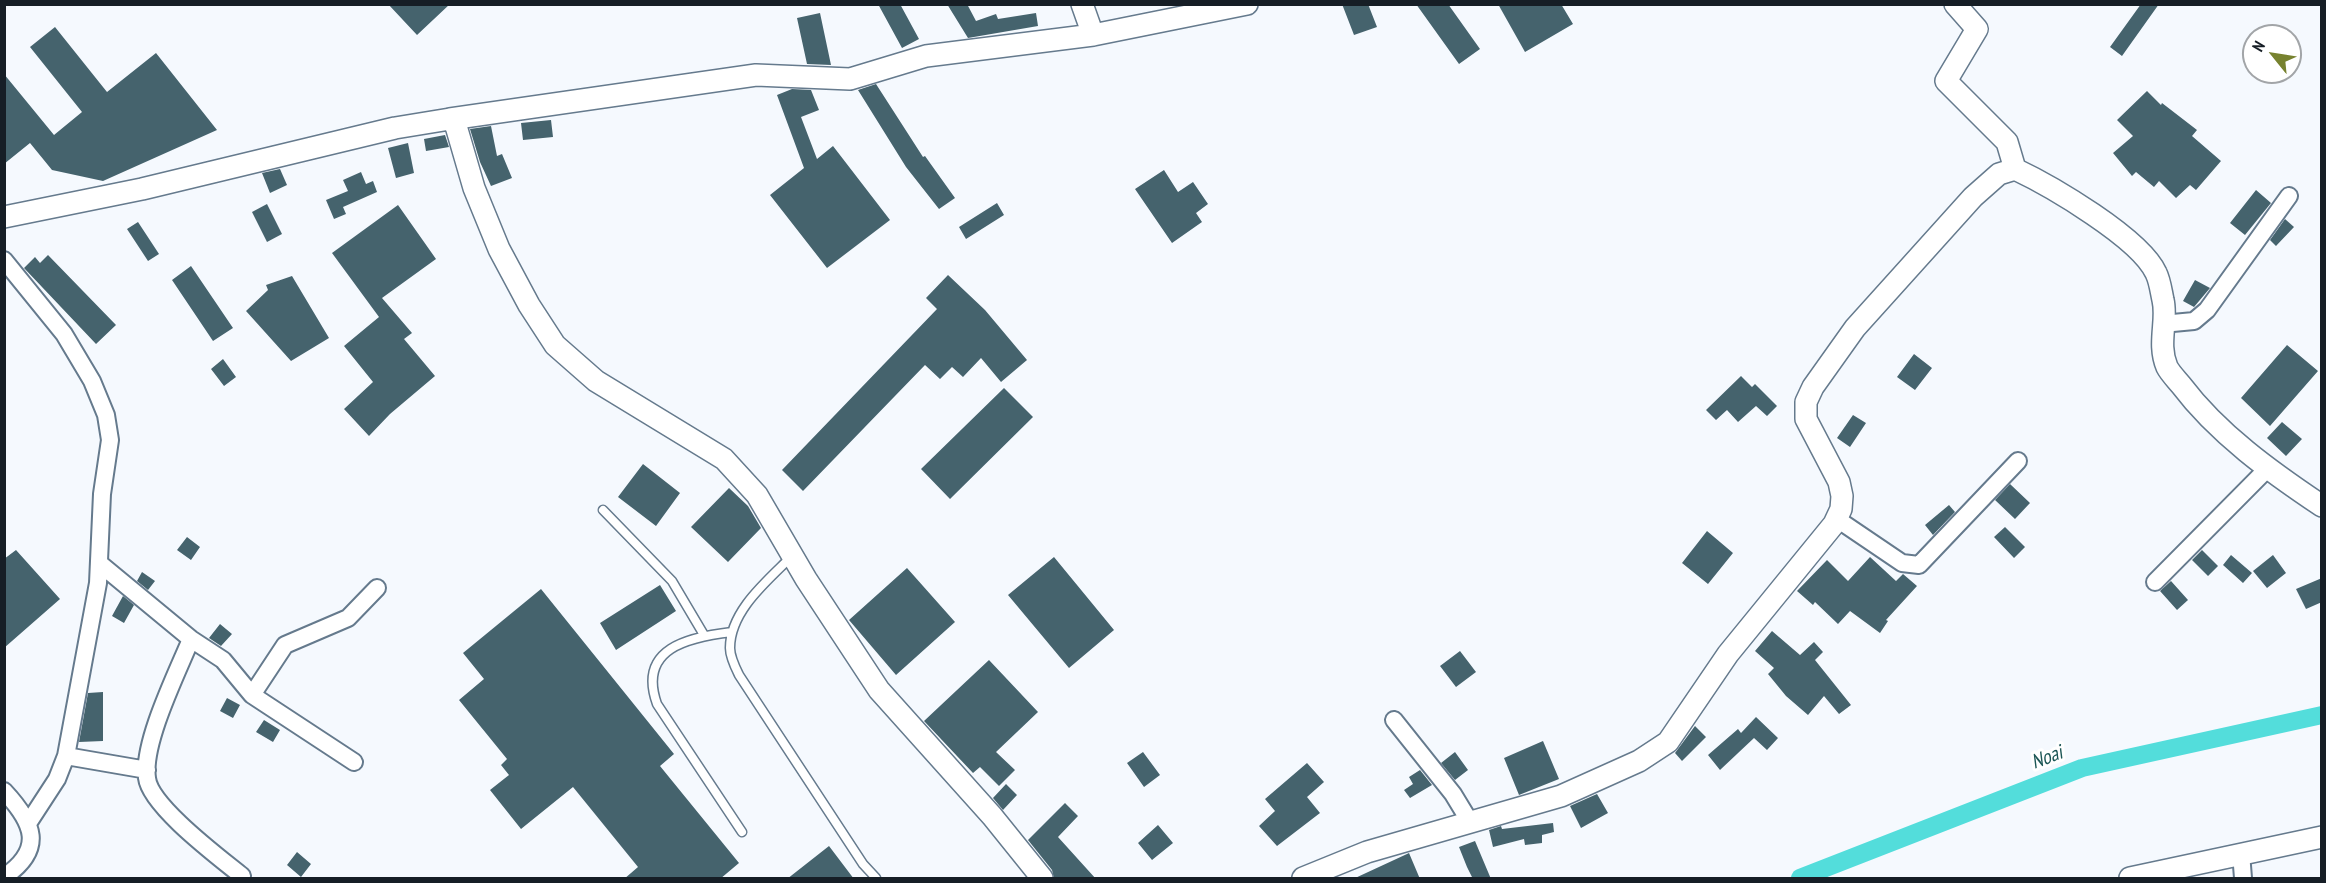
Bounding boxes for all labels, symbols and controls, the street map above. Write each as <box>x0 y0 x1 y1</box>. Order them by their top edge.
north arrow <box>2242 24 2302 84</box>
text: N <box>2247 37 2269 55</box>
water label: Noai <box>2028 741 2066 775</box>

